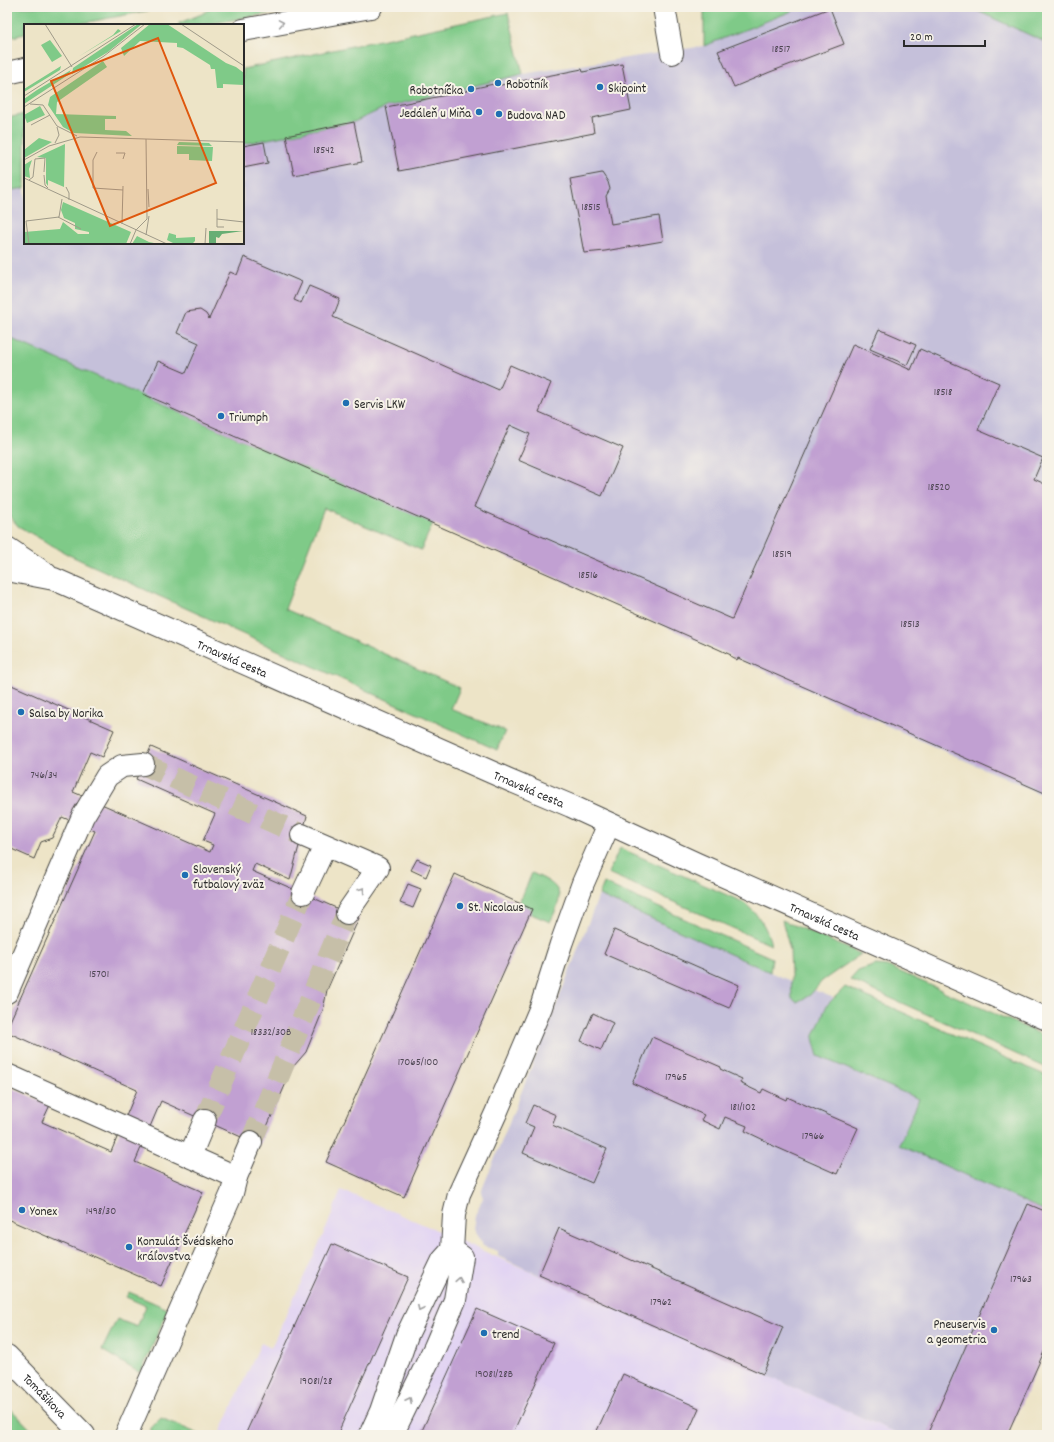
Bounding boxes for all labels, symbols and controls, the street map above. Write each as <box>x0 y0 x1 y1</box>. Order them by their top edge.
one-way arrow <box>278 19 285 28</box>
scale bar <box>904 22 985 48</box>
inset map <box>24 24 244 244</box>
text: 20 m <box>910 29 933 46</box>
house number: 18517 <box>772 42 790 58</box>
place label: Robotník <box>506 76 548 95</box>
marker: Robotník <box>493 78 503 88</box>
place label: Skipoint <box>608 80 647 99</box>
place label: Robotníčka <box>410 82 464 101</box>
marker: Skipoint <box>595 82 605 92</box>
marker: Robotníčka <box>466 84 476 94</box>
place label: Jedáleň u Miňa <box>399 105 472 124</box>
marker: Jedáleň u Miňa <box>474 107 484 117</box>
place label: Budova NAD <box>507 107 566 126</box>
marker: Budova NAD <box>494 109 504 119</box>
house number: 18542 <box>313 143 335 159</box>
house number: 18515 <box>581 200 601 216</box>
house number: 18518 <box>934 385 952 401</box>
place label: Servis LKW <box>354 396 406 415</box>
marker: Servis LKW <box>341 398 351 408</box>
place label: Triumph <box>229 409 268 428</box>
marker: Triumph <box>216 411 226 421</box>
house number: 18520 <box>928 480 950 496</box>
house number: 18519 <box>772 547 792 563</box>
house number: 18516 <box>578 568 598 584</box>
house number: 18513 <box>900 617 920 633</box>
street label: Trnavská cesta <box>193 636 271 684</box>
place label: Salsa by Norika <box>29 705 104 724</box>
marker: Salsa by Norika <box>16 707 26 717</box>
street label: Trnavská cesta <box>490 767 567 814</box>
house number: 746/34 <box>31 768 57 784</box>
place label: Slovenský futbalový zväz <box>193 861 264 895</box>
marker: Slovenský futbalový zväz <box>180 870 190 880</box>
one-way arrow <box>357 888 364 895</box>
place label: St. Nicolaus <box>468 899 524 918</box>
street label: Trnavská cesta <box>786 899 863 947</box>
marker: St. Nicolaus <box>455 901 465 911</box>
house number: 15701 <box>89 967 109 983</box>
house number: 18332/30B <box>251 1025 291 1041</box>
house number: 17065/100 <box>398 1055 438 1071</box>
house number: 17965 <box>665 1070 687 1086</box>
house number: 181/102 <box>730 1100 756 1116</box>
house number: 17966 <box>802 1129 824 1145</box>
place label: Yonex <box>30 1203 57 1222</box>
house number: 1498/30 <box>86 1204 116 1220</box>
marker: Yonex <box>17 1205 27 1215</box>
place label: Konzulát Švédskeho kráľovstva <box>137 1233 234 1267</box>
marker: Konzulát Švédskeho kráľovstva <box>124 1242 134 1252</box>
house number: 17963 <box>1010 1272 1032 1288</box>
one-way arrow <box>454 1277 463 1283</box>
house number: 17962 <box>650 1295 672 1311</box>
one-way arrow <box>417 1304 425 1312</box>
place label: Pneuservis a geometria <box>927 1316 987 1350</box>
marker: Pneuservis a geometria <box>989 1325 999 1335</box>
place label: trend <box>492 1326 519 1345</box>
marker: trend <box>479 1328 489 1338</box>
house number: 19081/28B <box>475 1367 513 1383</box>
street label: Tomášikova <box>17 1370 71 1424</box>
house number: 19081/28 <box>300 1374 332 1390</box>
one-way arrow <box>404 1397 412 1404</box>

